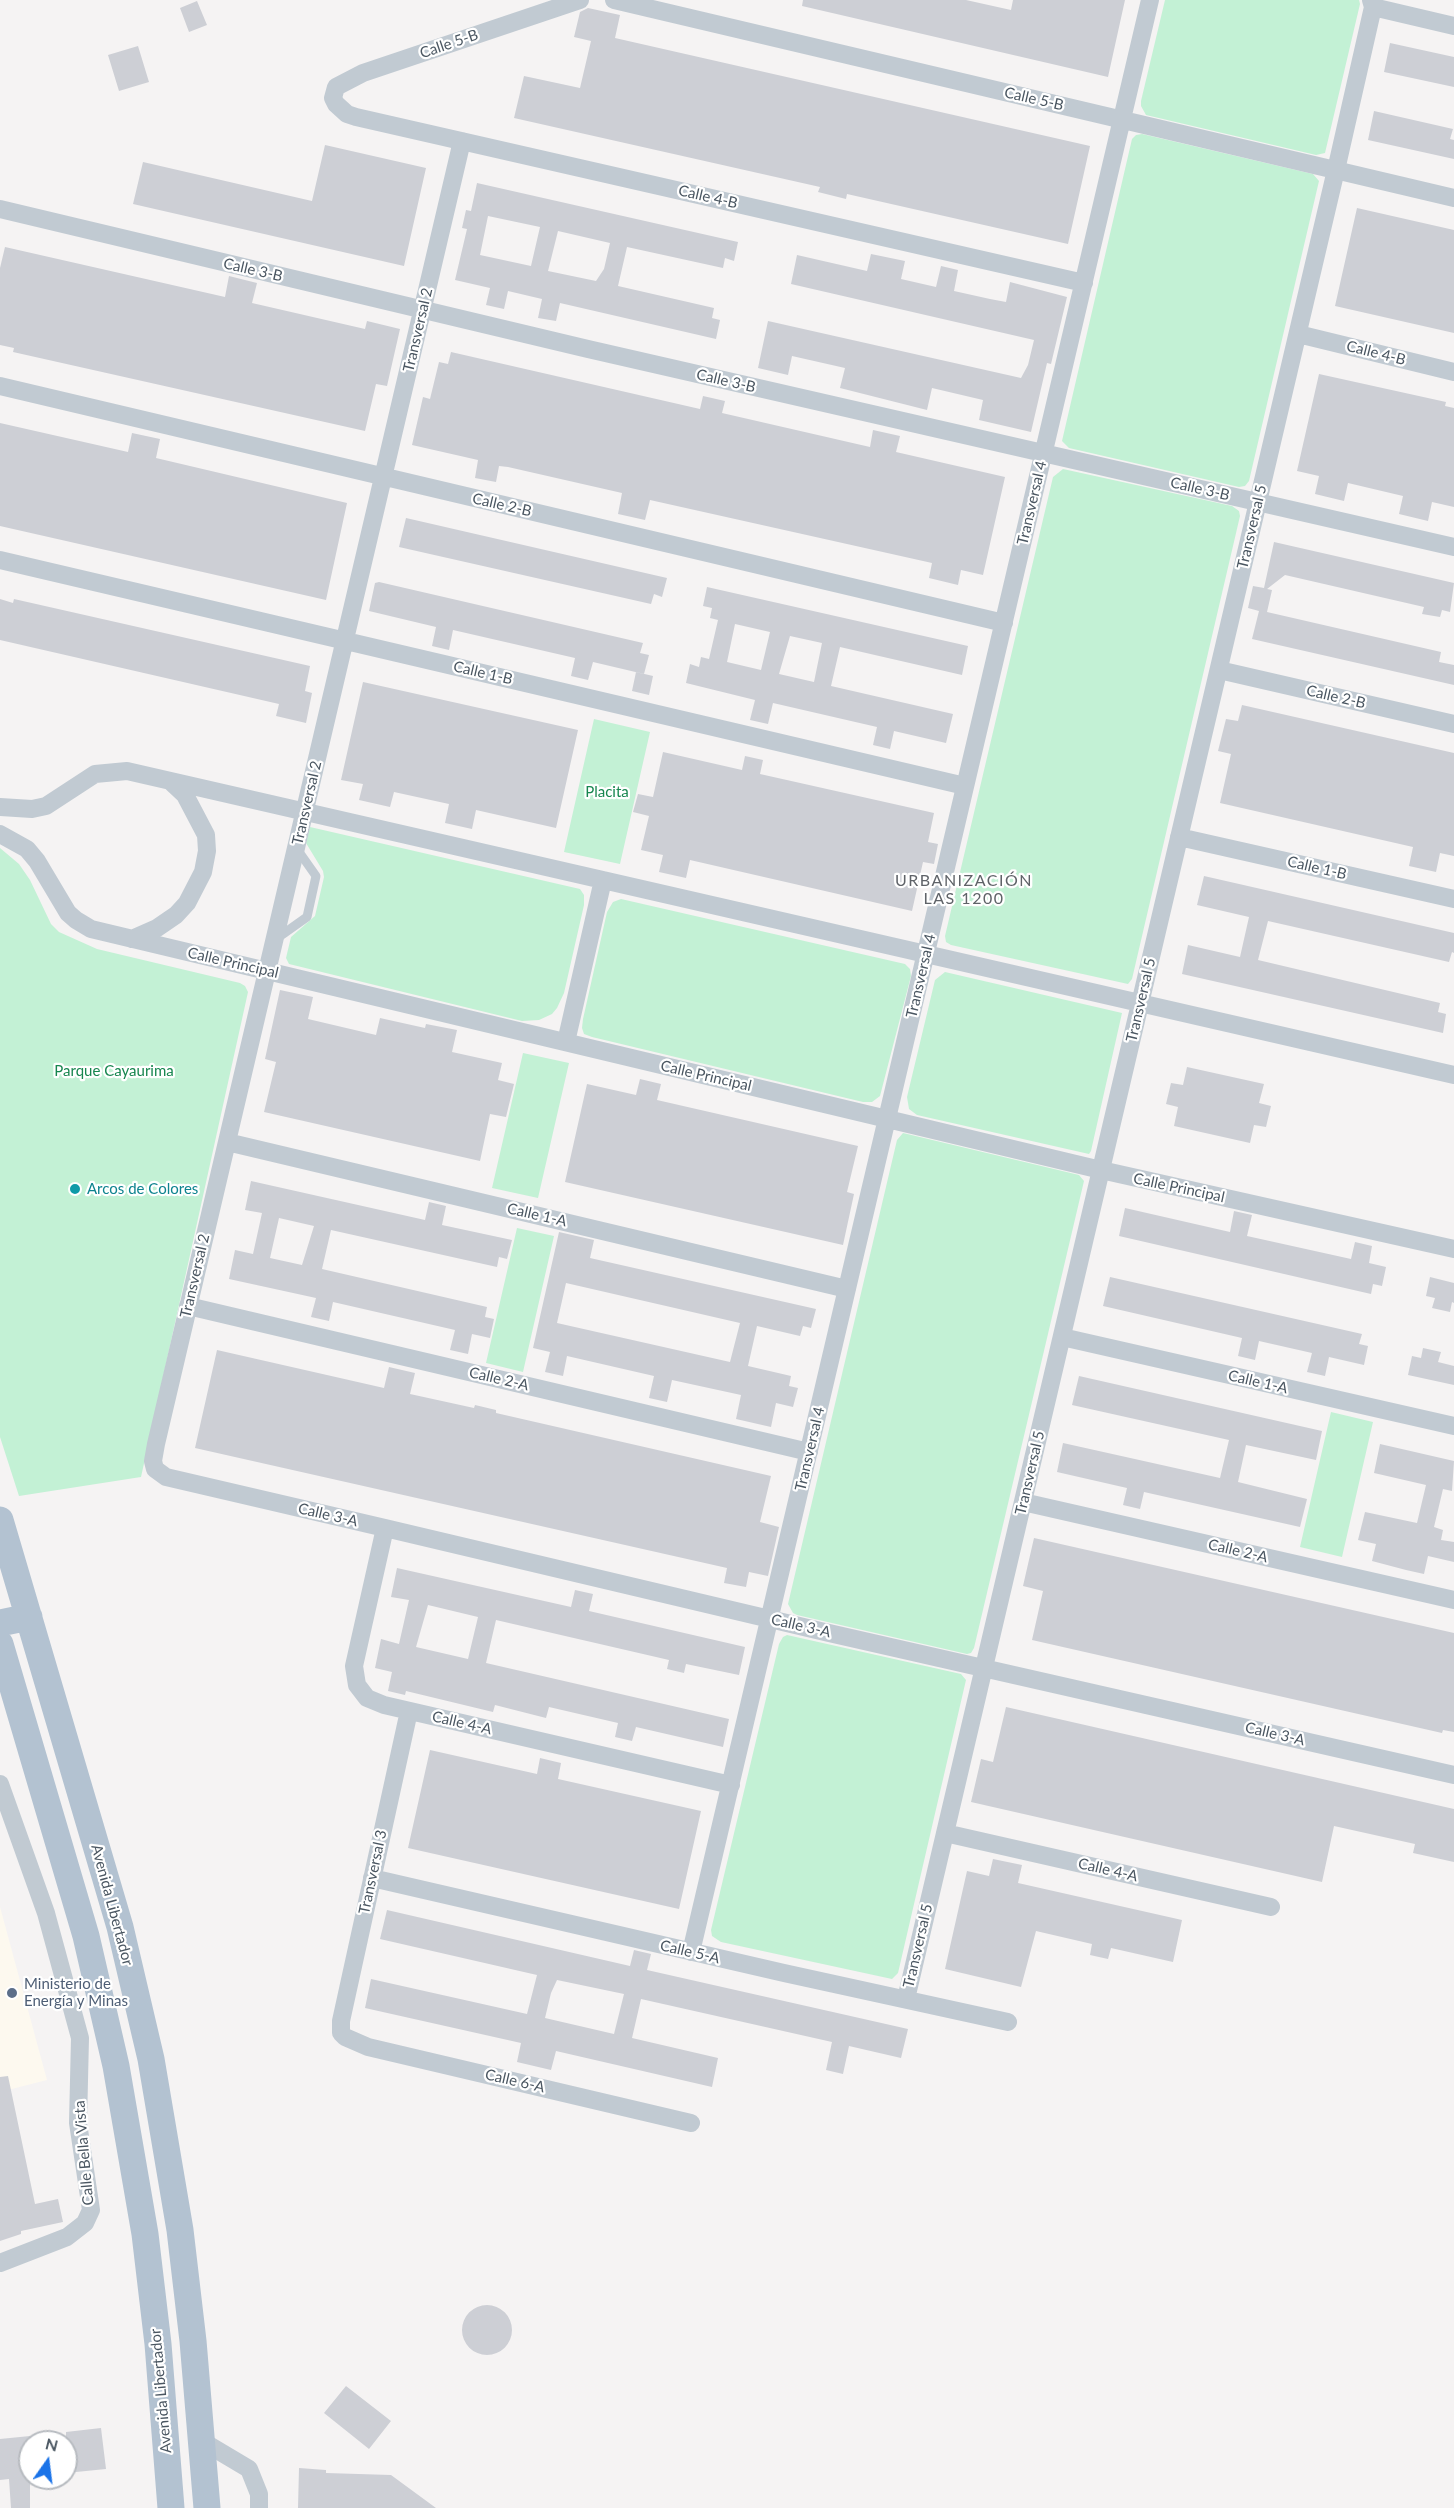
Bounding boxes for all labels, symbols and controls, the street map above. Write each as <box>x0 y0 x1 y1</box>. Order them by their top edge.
street label: Calle 5-B <box>418 26 480 62</box>
street label: Calle 5-B <box>1003 83 1065 115</box>
street label: Calle 4-B <box>677 181 739 213</box>
street label: Calle 3-B <box>222 254 284 286</box>
street label: Transversal 2 <box>400 286 436 374</box>
street label: Calle 4-B <box>1345 337 1407 369</box>
street label: Calle 3-B <box>695 365 757 397</box>
street label: Transversal 4 <box>1014 459 1050 547</box>
street label: Calle 3-B <box>1169 473 1231 505</box>
street label: Transversal 5 <box>1234 483 1270 571</box>
street label: Calle 2-B <box>471 489 533 521</box>
street label: Calle 1-B <box>452 657 514 689</box>
street label: Calle 2-B <box>1305 681 1367 713</box>
street label: Transversal 2 <box>289 759 325 847</box>
park label: Placita <box>585 783 629 801</box>
street label: Calle 1-B <box>1286 852 1348 884</box>
district label: URBANIZACIÓN LAS 1200 <box>895 871 1033 909</box>
street label: Transversal 4 <box>903 932 939 1020</box>
street label: Calle Principal <box>186 944 280 982</box>
street label: Transversal 5 <box>1123 956 1159 1044</box>
street label: Calle Principal <box>659 1057 753 1095</box>
park label: Parque Cayaurima <box>54 1062 174 1080</box>
street label: Calle Principal <box>1132 1170 1226 1206</box>
place label: Arcos de Colores <box>87 1180 198 1198</box>
marker: Arcos de Colores <box>68 1182 82 1196</box>
street label: Calle 1-A <box>505 1199 569 1231</box>
street label: Transversal 2 <box>177 1232 213 1320</box>
street label: Calle 2-A <box>467 1363 531 1395</box>
street label: Calle 1-A <box>1226 1366 1290 1398</box>
street label: Transversal 4 <box>792 1405 828 1493</box>
street label: Transversal 5 <box>1012 1429 1048 1517</box>
street label: Calle 3-A <box>296 1499 360 1531</box>
street label: Calle 2-A <box>1206 1535 1270 1567</box>
street label: Calle 3-A <box>769 1610 833 1642</box>
street label: Calle 4-A <box>430 1707 494 1739</box>
street label: Calle 3-A <box>1243 1718 1307 1750</box>
street label: Transversal 3 <box>355 1828 391 1916</box>
street label: Avenida Libertador <box>87 1842 137 1968</box>
street label: Calle 4-A <box>1076 1854 1140 1886</box>
street label: Transversal 5 <box>900 1902 936 1990</box>
street label: Calle 5-A <box>658 1936 722 1968</box>
place label: Ministerio de Energía y Minas <box>24 1975 128 2010</box>
marker: Ministerio de Energía y Minas <box>5 1986 19 2000</box>
street label: Calle 6-A <box>483 2065 547 2097</box>
street label: Calle Bella Vista <box>70 2100 98 2206</box>
street label: Avenida Libertador <box>147 2328 175 2454</box>
north arrow <box>18 2430 78 2490</box>
text: N <box>44 2433 60 2455</box>

